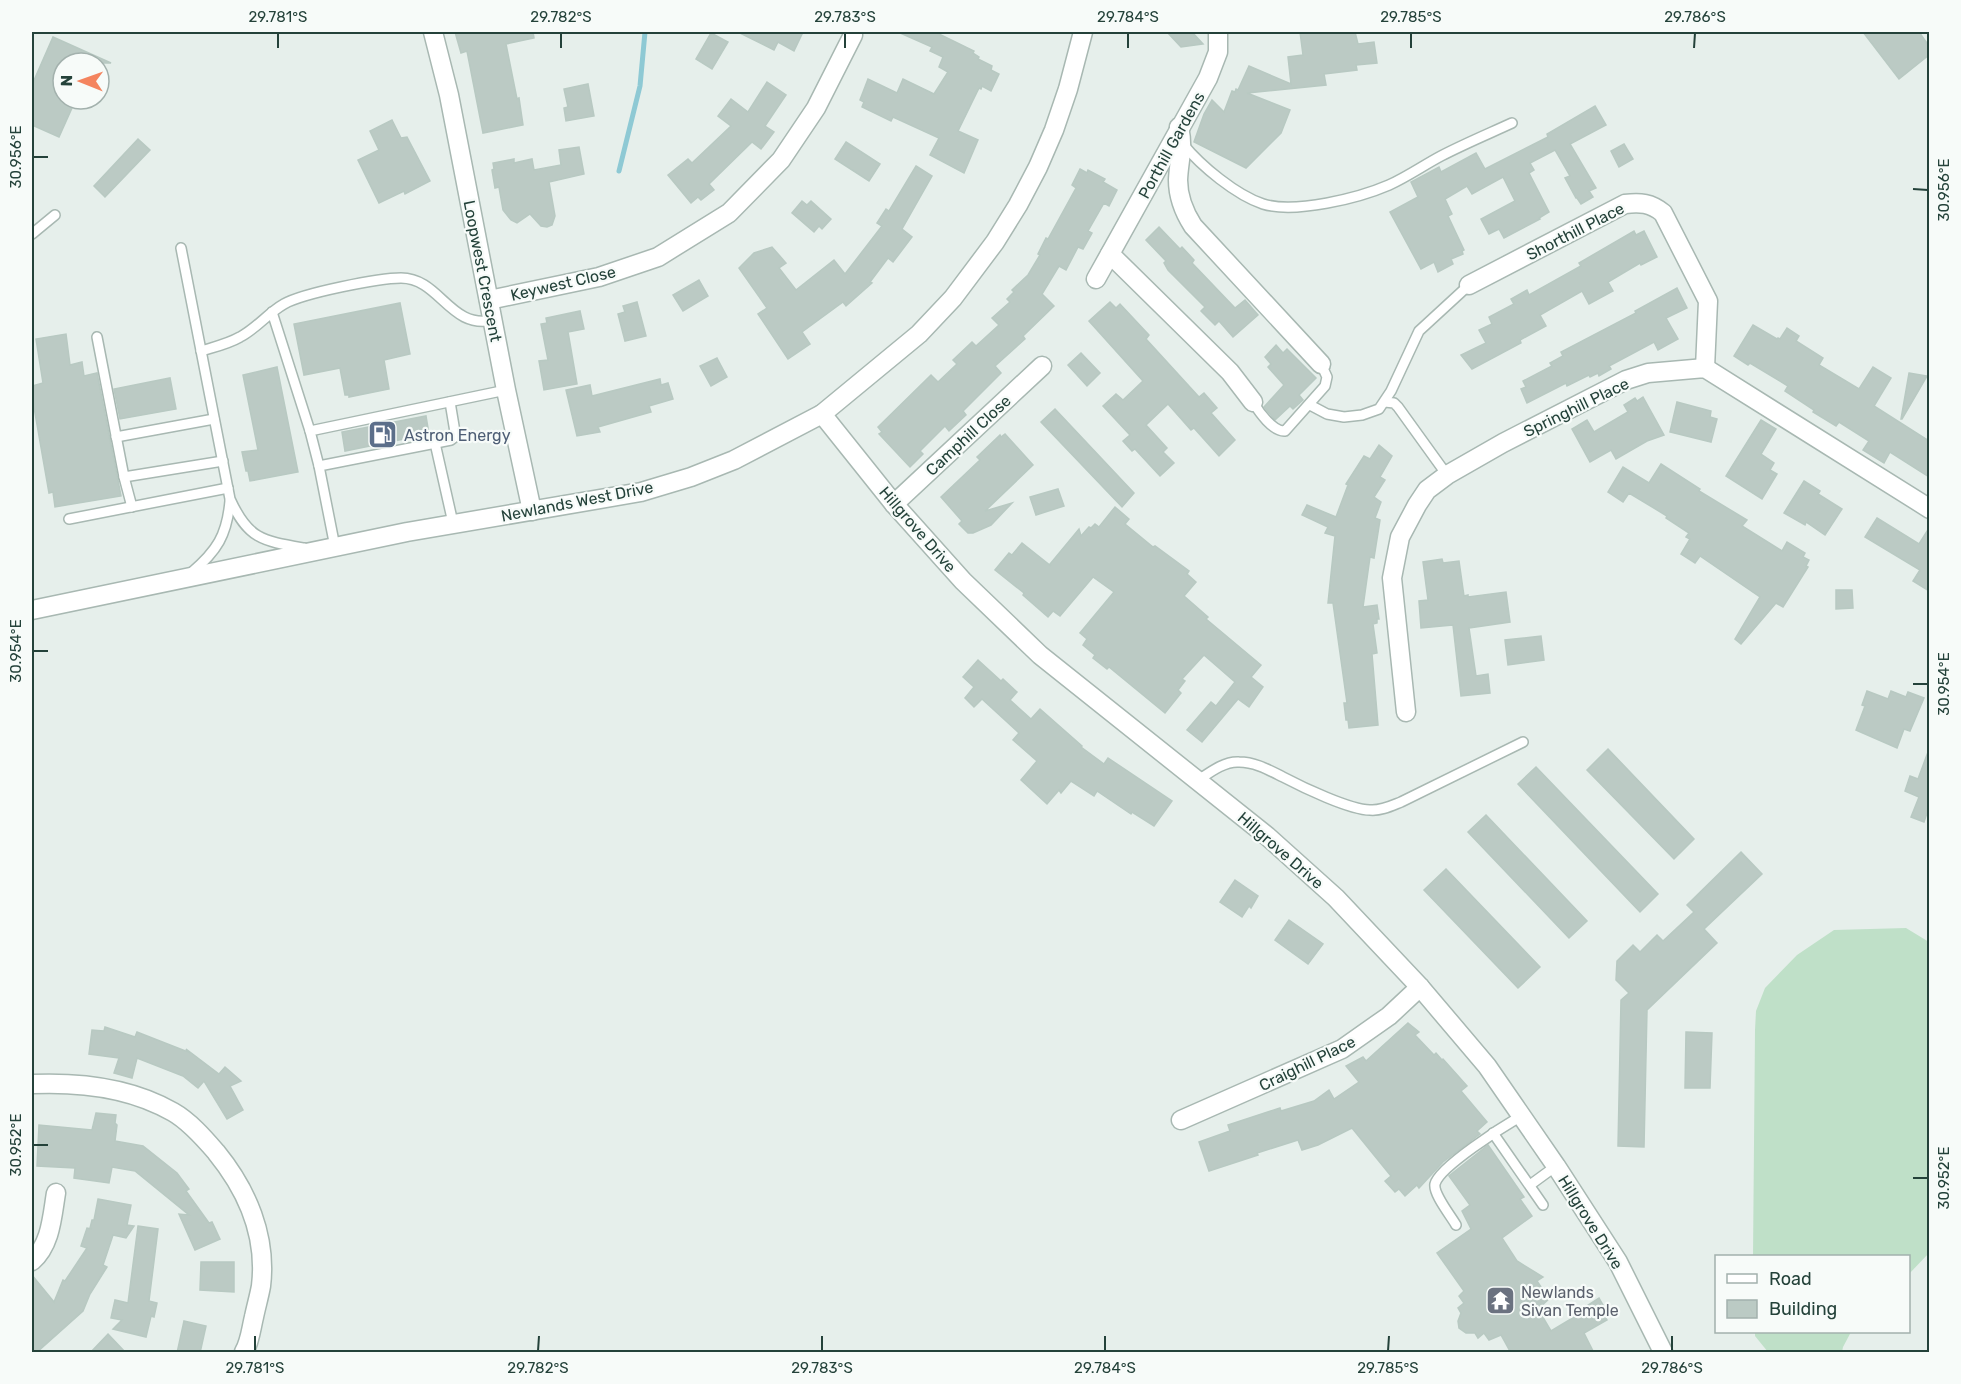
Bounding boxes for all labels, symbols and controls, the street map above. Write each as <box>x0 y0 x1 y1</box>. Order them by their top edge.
text: 29.781°S <box>249 8 307 26</box>
text: 29.782°S <box>530 8 592 26</box>
text: 29.783°S <box>814 8 876 26</box>
text: 29.784°S <box>1097 8 1159 26</box>
text: 29.785°S <box>1380 8 1442 26</box>
text: 29.786°S <box>1664 8 1726 26</box>
north arrow <box>51 51 111 111</box>
text: N <box>57 75 76 87</box>
street label: Porthill Gardens <box>1134 89 1209 202</box>
text: 30.956°E <box>7 125 25 189</box>
text: 30.956°E <box>1935 158 1953 222</box>
street label: Loopwest Crescent <box>459 199 506 343</box>
street label: Shorthill Place <box>1523 199 1627 264</box>
street label: Keywest Close <box>509 262 618 305</box>
street label: Springhill Place <box>1520 374 1632 441</box>
street label: Camphill Close <box>922 391 1015 480</box>
fuel station icon: Astron Energy <box>367 419 399 451</box>
place label: Astron Energy <box>404 426 511 445</box>
street label: Newlands West Drive <box>499 477 655 526</box>
street label: Hillgrove Drive <box>875 483 960 576</box>
text: 30.954°E <box>7 619 25 683</box>
text: 30.954°E <box>1935 652 1953 716</box>
street label: Hillgrove Drive <box>1234 808 1327 893</box>
street label: Craighill Place <box>1256 1032 1359 1095</box>
text: 30.952°E <box>7 1114 25 1176</box>
text: 30.952°E <box>1935 1147 1953 1209</box>
street label: Hillgrove Drive <box>1554 1172 1627 1273</box>
legend <box>1715 1255 1910 1333</box>
text: Road <box>1769 1268 1812 1290</box>
place label: Newlands Sivan Temple <box>1521 1283 1619 1320</box>
temple icon: Newlands Sivan Temple <box>1484 1285 1516 1317</box>
text: Building <box>1769 1298 1837 1320</box>
text: 29.781°S <box>226 1359 284 1377</box>
text: 29.782°S <box>507 1359 569 1377</box>
text: 29.783°S <box>791 1359 853 1377</box>
text: 29.784°S <box>1074 1359 1136 1377</box>
text: 29.785°S <box>1357 1359 1419 1377</box>
text: 29.786°S <box>1641 1359 1703 1377</box>

